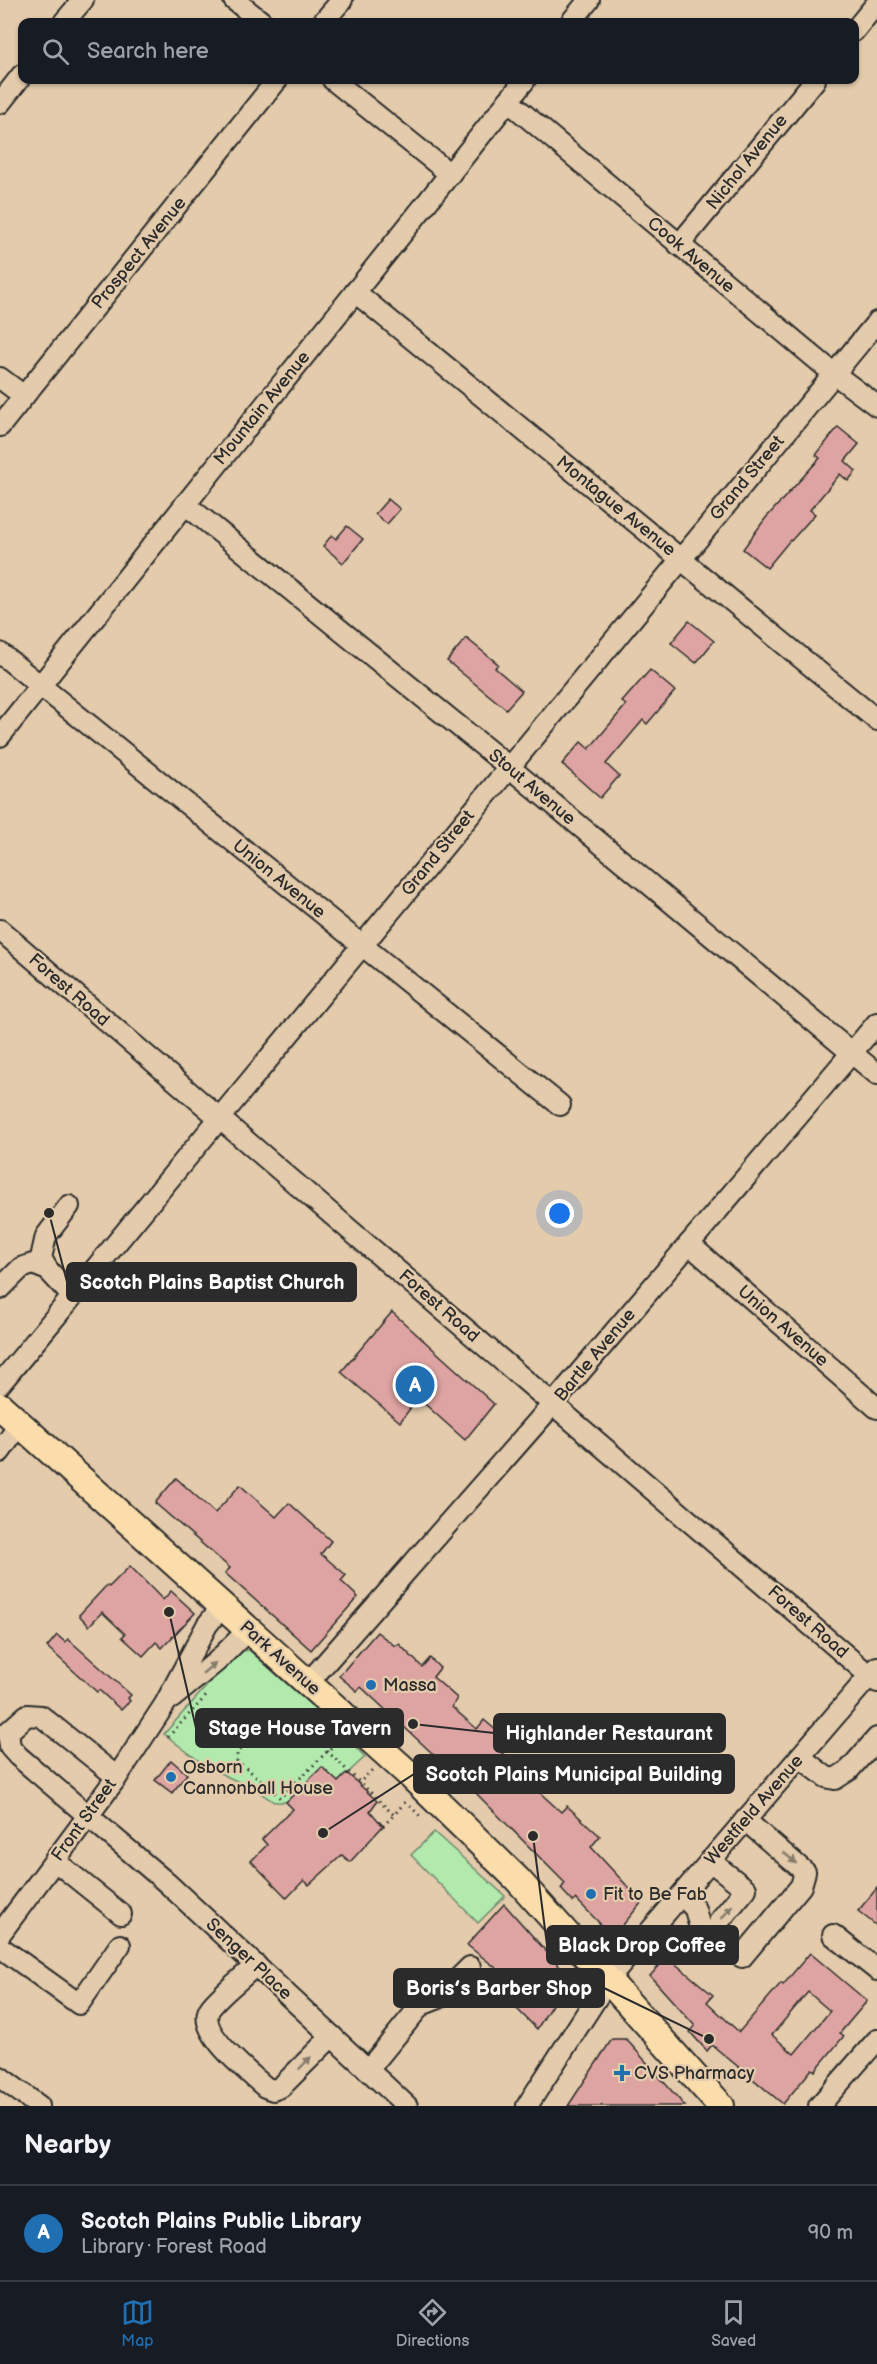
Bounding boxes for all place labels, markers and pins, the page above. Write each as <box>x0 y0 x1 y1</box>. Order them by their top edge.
callout: Scotch Plains Baptist Church <box>67 1263 356 1301</box>
pin: A <box>396 1362 434 1408</box>
place label: Massa <box>383 1675 437 1696</box>
marker: Massa <box>364 1678 378 1692</box>
callout: Stage House Tavern <box>196 1709 403 1747</box>
callout: Highlander Restaurant <box>494 1714 725 1752</box>
callout: Scotch Plains Municipal Building <box>414 1755 734 1793</box>
place label: Osborn Cannonball House <box>183 1757 333 1799</box>
marker: Osborn Cannonball House <box>164 1770 178 1784</box>
place label: Fit to Be Fab <box>603 1884 707 1905</box>
marker: Fit to Be Fab <box>584 1887 598 1901</box>
callout: Black Drop Coffee <box>547 1926 738 1964</box>
callout: Boris’s Barber Shop <box>394 1969 604 2007</box>
place label: CVS Pharmacy <box>634 2063 755 2084</box>
marker: CVS Pharmacy <box>615 2066 629 2080</box>

